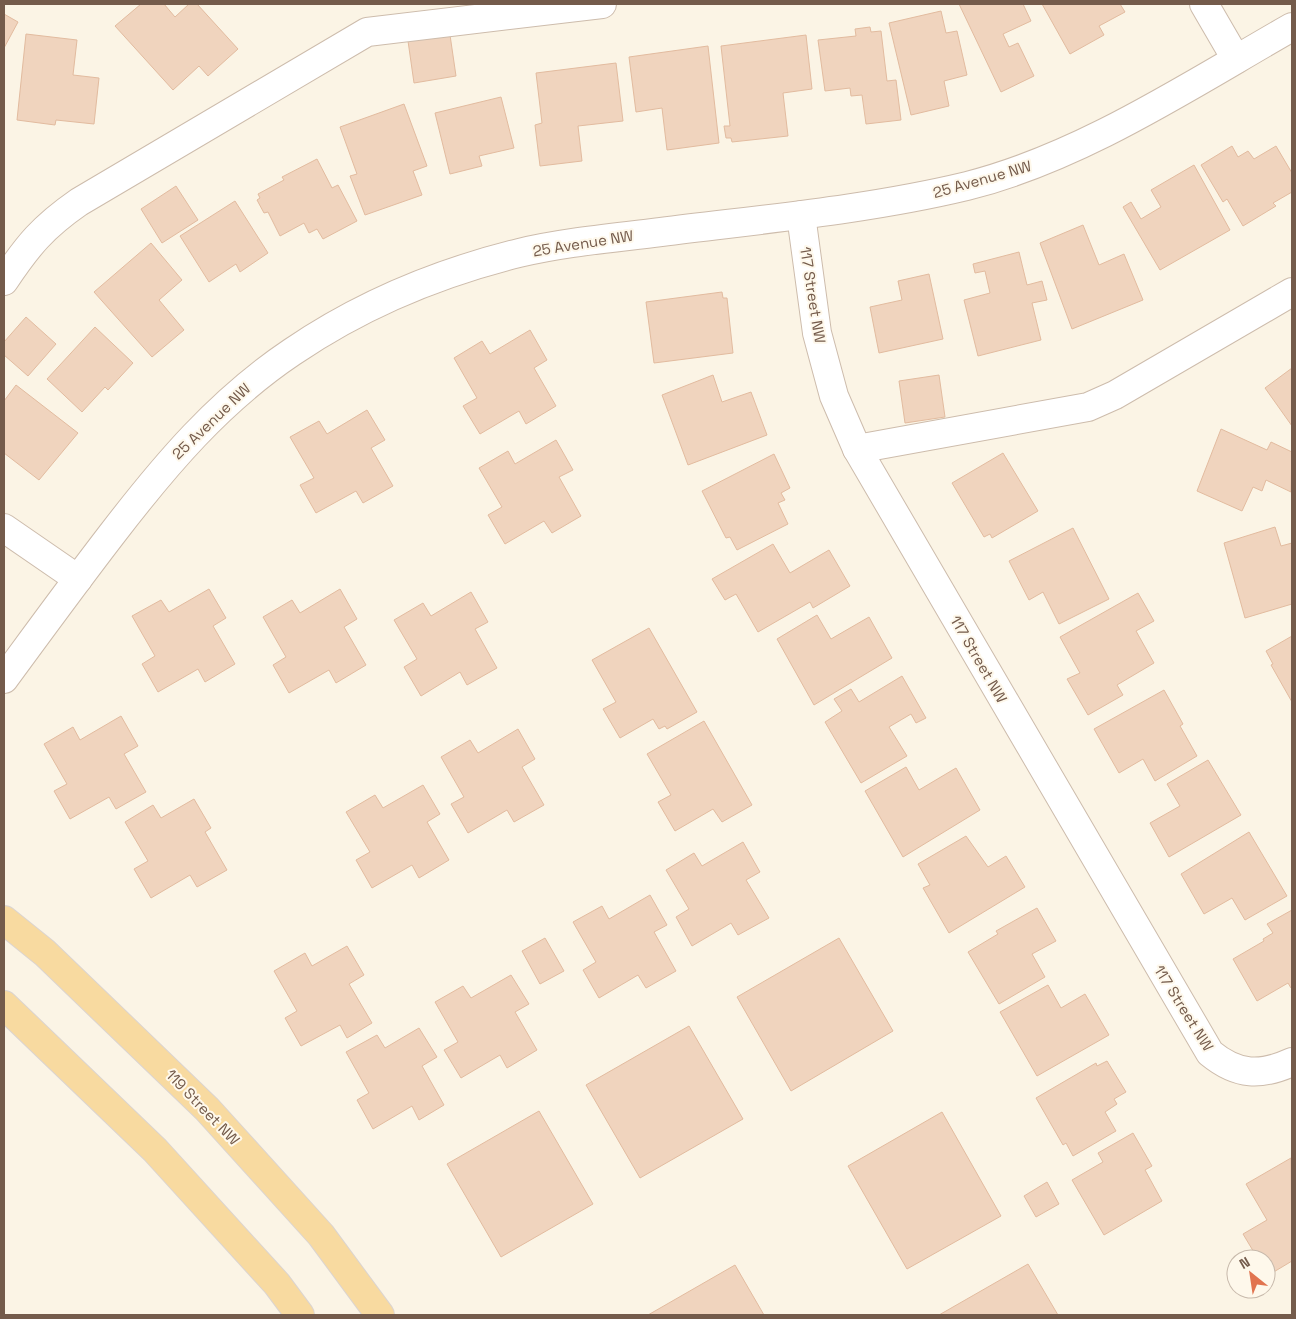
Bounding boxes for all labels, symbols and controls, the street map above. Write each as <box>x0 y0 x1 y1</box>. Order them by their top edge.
street label: 25 Avenue NW <box>931 156 1033 202</box>
street label: 25 Avenue NW <box>531 226 635 260</box>
street label: 117 Street NW <box>796 245 830 345</box>
street label: 25 Avenue NW <box>168 379 254 463</box>
street label: 117 Street NW <box>946 612 1012 706</box>
street label: 117 Street NW <box>1150 962 1218 1054</box>
street label: 119 Street NW <box>162 1065 244 1149</box>
north arrow <box>1226 1249 1276 1299</box>
text: N <box>1236 1253 1253 1273</box>

